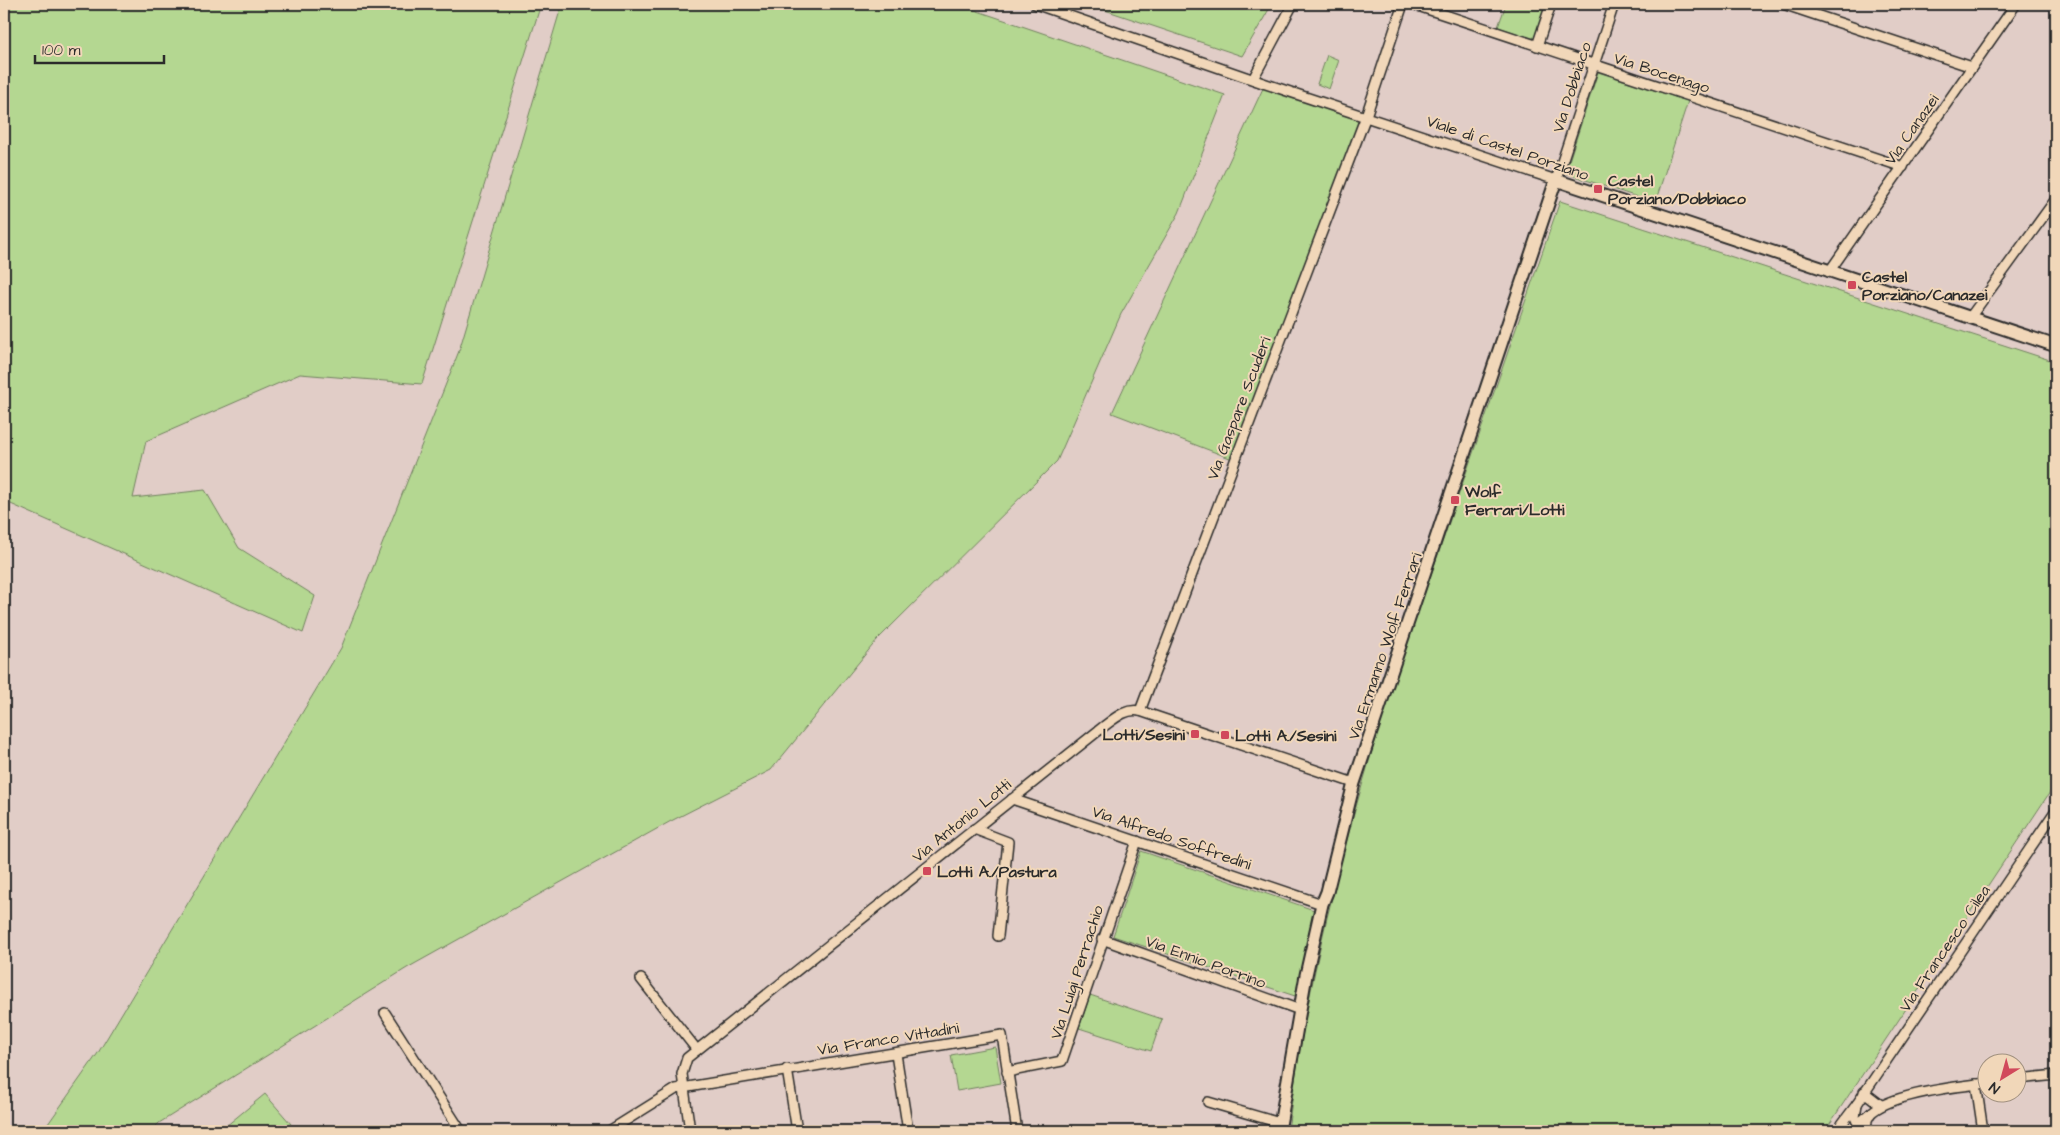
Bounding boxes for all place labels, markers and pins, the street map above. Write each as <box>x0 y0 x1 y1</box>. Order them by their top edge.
place label: Castel Porziano/Dobbiaco <box>1608 170 1747 210</box>
marker: Castel Porziano/Dobbiaco <box>1592 183 1604 195</box>
place label: Castel Porziano/Canazei <box>1862 266 1988 306</box>
marker: Castel Porziano/Canazei <box>1846 279 1858 291</box>
place label: Wolf Ferrari/Lotti <box>1464 481 1565 521</box>
marker: Wolf Ferrari/Lotti <box>1449 494 1461 506</box>
place label: Lotti/Sesini <box>1102 724 1186 746</box>
place label: Lotti A./Sesini <box>1235 725 1337 747</box>
marker: Lotti/Sesini <box>1189 728 1201 740</box>
marker: Lotti A./Sesini <box>1219 729 1231 741</box>
place label: Lotti A./Pastura <box>937 861 1057 883</box>
marker: Lotti A./Pastura <box>921 865 933 877</box>

